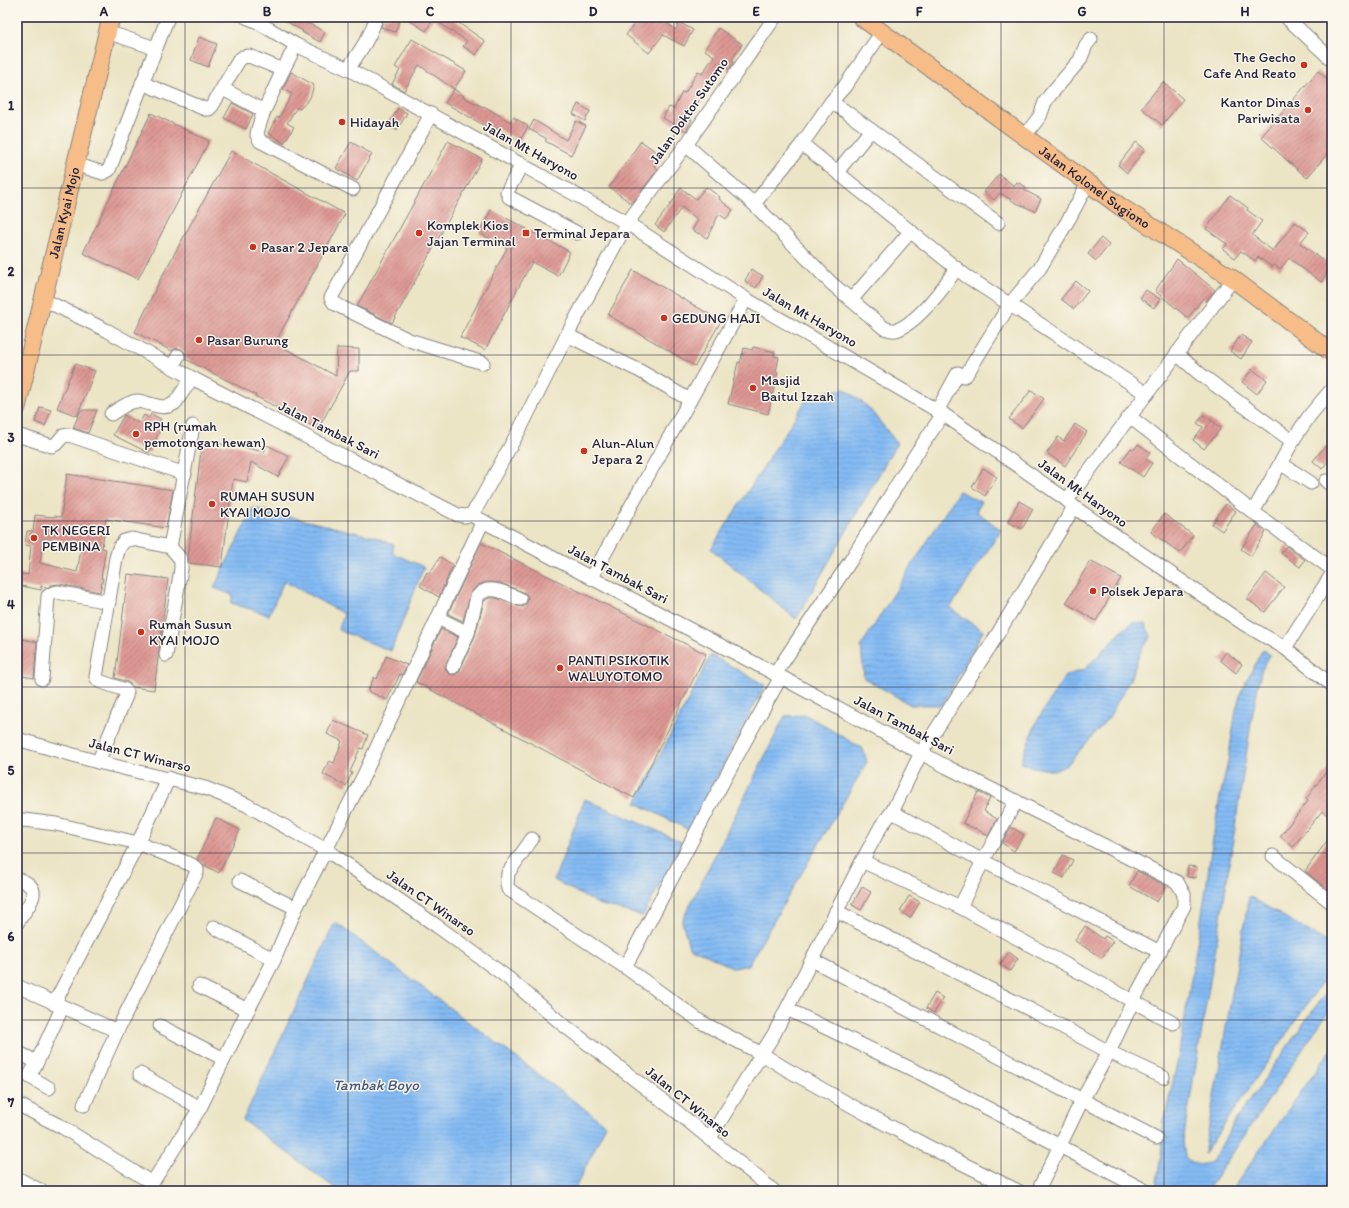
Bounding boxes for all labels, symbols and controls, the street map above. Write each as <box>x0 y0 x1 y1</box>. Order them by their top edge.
text: A <box>99 4 109 19</box>
text: B <box>263 4 272 19</box>
text: C <box>426 4 435 19</box>
text: D <box>589 4 598 19</box>
text: E <box>752 4 760 19</box>
text: F <box>916 4 923 19</box>
text: G <box>1078 4 1087 19</box>
text: H <box>1241 4 1250 19</box>
place label: The Gecho Cafe And Reato <box>1203 49 1296 82</box>
street label: Jalan Doktor Sutomo <box>646 54 732 168</box>
marker: The Gecho Cafe And Reato <box>1299 60 1309 70</box>
place label: Kantor Dinas Pariwisata <box>1221 94 1300 127</box>
text: 1 <box>8 98 14 113</box>
marker: Kantor Dinas Pariwisata <box>1303 105 1313 115</box>
place label: Hidayah <box>350 114 400 131</box>
marker: Hidayah <box>337 117 347 127</box>
street label: Jalan Mt Haryono <box>480 118 582 184</box>
street label: Jalan Kolonel Sugiono <box>1036 142 1154 232</box>
street label: Jalan Kyai Mojo <box>45 165 83 260</box>
place label: Komplek Kios Jajan Terminal <box>427 217 516 250</box>
place label: Terminal Jepara <box>534 225 631 242</box>
marker: Komplek Kios Jajan Terminal <box>414 228 424 238</box>
marker: Terminal Jepara <box>521 228 531 238</box>
place label: Pasar 2 Jepara <box>261 239 349 256</box>
marker: Pasar 2 Jepara <box>248 242 258 252</box>
text: 2 <box>8 264 15 279</box>
street label: Jalan Mt Haryono <box>760 283 860 351</box>
place label: GEDUNG HAJI <box>672 310 761 327</box>
marker: GEDUNG HAJI <box>659 313 669 323</box>
place label: Pasar Burung <box>207 332 289 349</box>
marker: Pasar Burung <box>194 335 204 345</box>
place label: Masjid Baitul Izzah <box>761 372 834 405</box>
marker: Masjid Baitul Izzah <box>748 383 758 393</box>
street label: Jalan Tambak Sari <box>276 397 382 463</box>
place label: RPH (rumah pemotongan hewan) <box>144 418 266 451</box>
marker: RPH (rumah pemotongan hewan) <box>131 429 141 439</box>
text: 3 <box>7 430 15 445</box>
place label: Alun-Alun Jepara 2 <box>592 435 654 468</box>
marker: Alun-Alun Jepara 2 <box>579 446 589 456</box>
street label: Jalan Mt Haryono <box>1035 455 1131 531</box>
place label: RUMAH SUSUN KYAI MOJO <box>220 488 315 521</box>
marker: RUMAH SUSUN KYAI MOJO <box>207 499 217 509</box>
place label: TK NEGERI PEMBINA <box>42 522 110 555</box>
marker: TK NEGERI PEMBINA <box>29 533 39 543</box>
street label: Jalan Tambak Sari <box>565 540 671 608</box>
place label: Polsek Jepara <box>1101 583 1184 600</box>
marker: Polsek Jepara <box>1088 586 1098 596</box>
text: 4 <box>7 597 15 612</box>
place label: Rumah Susun KYAI MOJO <box>149 616 232 649</box>
marker: Rumah Susun KYAI MOJO <box>136 627 146 637</box>
place label: PANTI PSIKOTIK WALUYOTOMO <box>568 652 669 685</box>
marker: PANTI PSIKOTIK WALUYOTOMO <box>555 663 565 673</box>
street label: Jalan Tambak Sari <box>851 691 957 759</box>
street label: Jalan CT Winarso <box>87 734 193 776</box>
text: 5 <box>8 763 15 778</box>
street label: Jalan CT Winarso <box>383 866 479 940</box>
text: 6 <box>8 929 15 944</box>
street label: Jalan CT Winarso <box>642 1063 734 1141</box>
water label: Tambak Boyo <box>333 1076 420 1094</box>
text: 7 <box>7 1095 15 1110</box>

